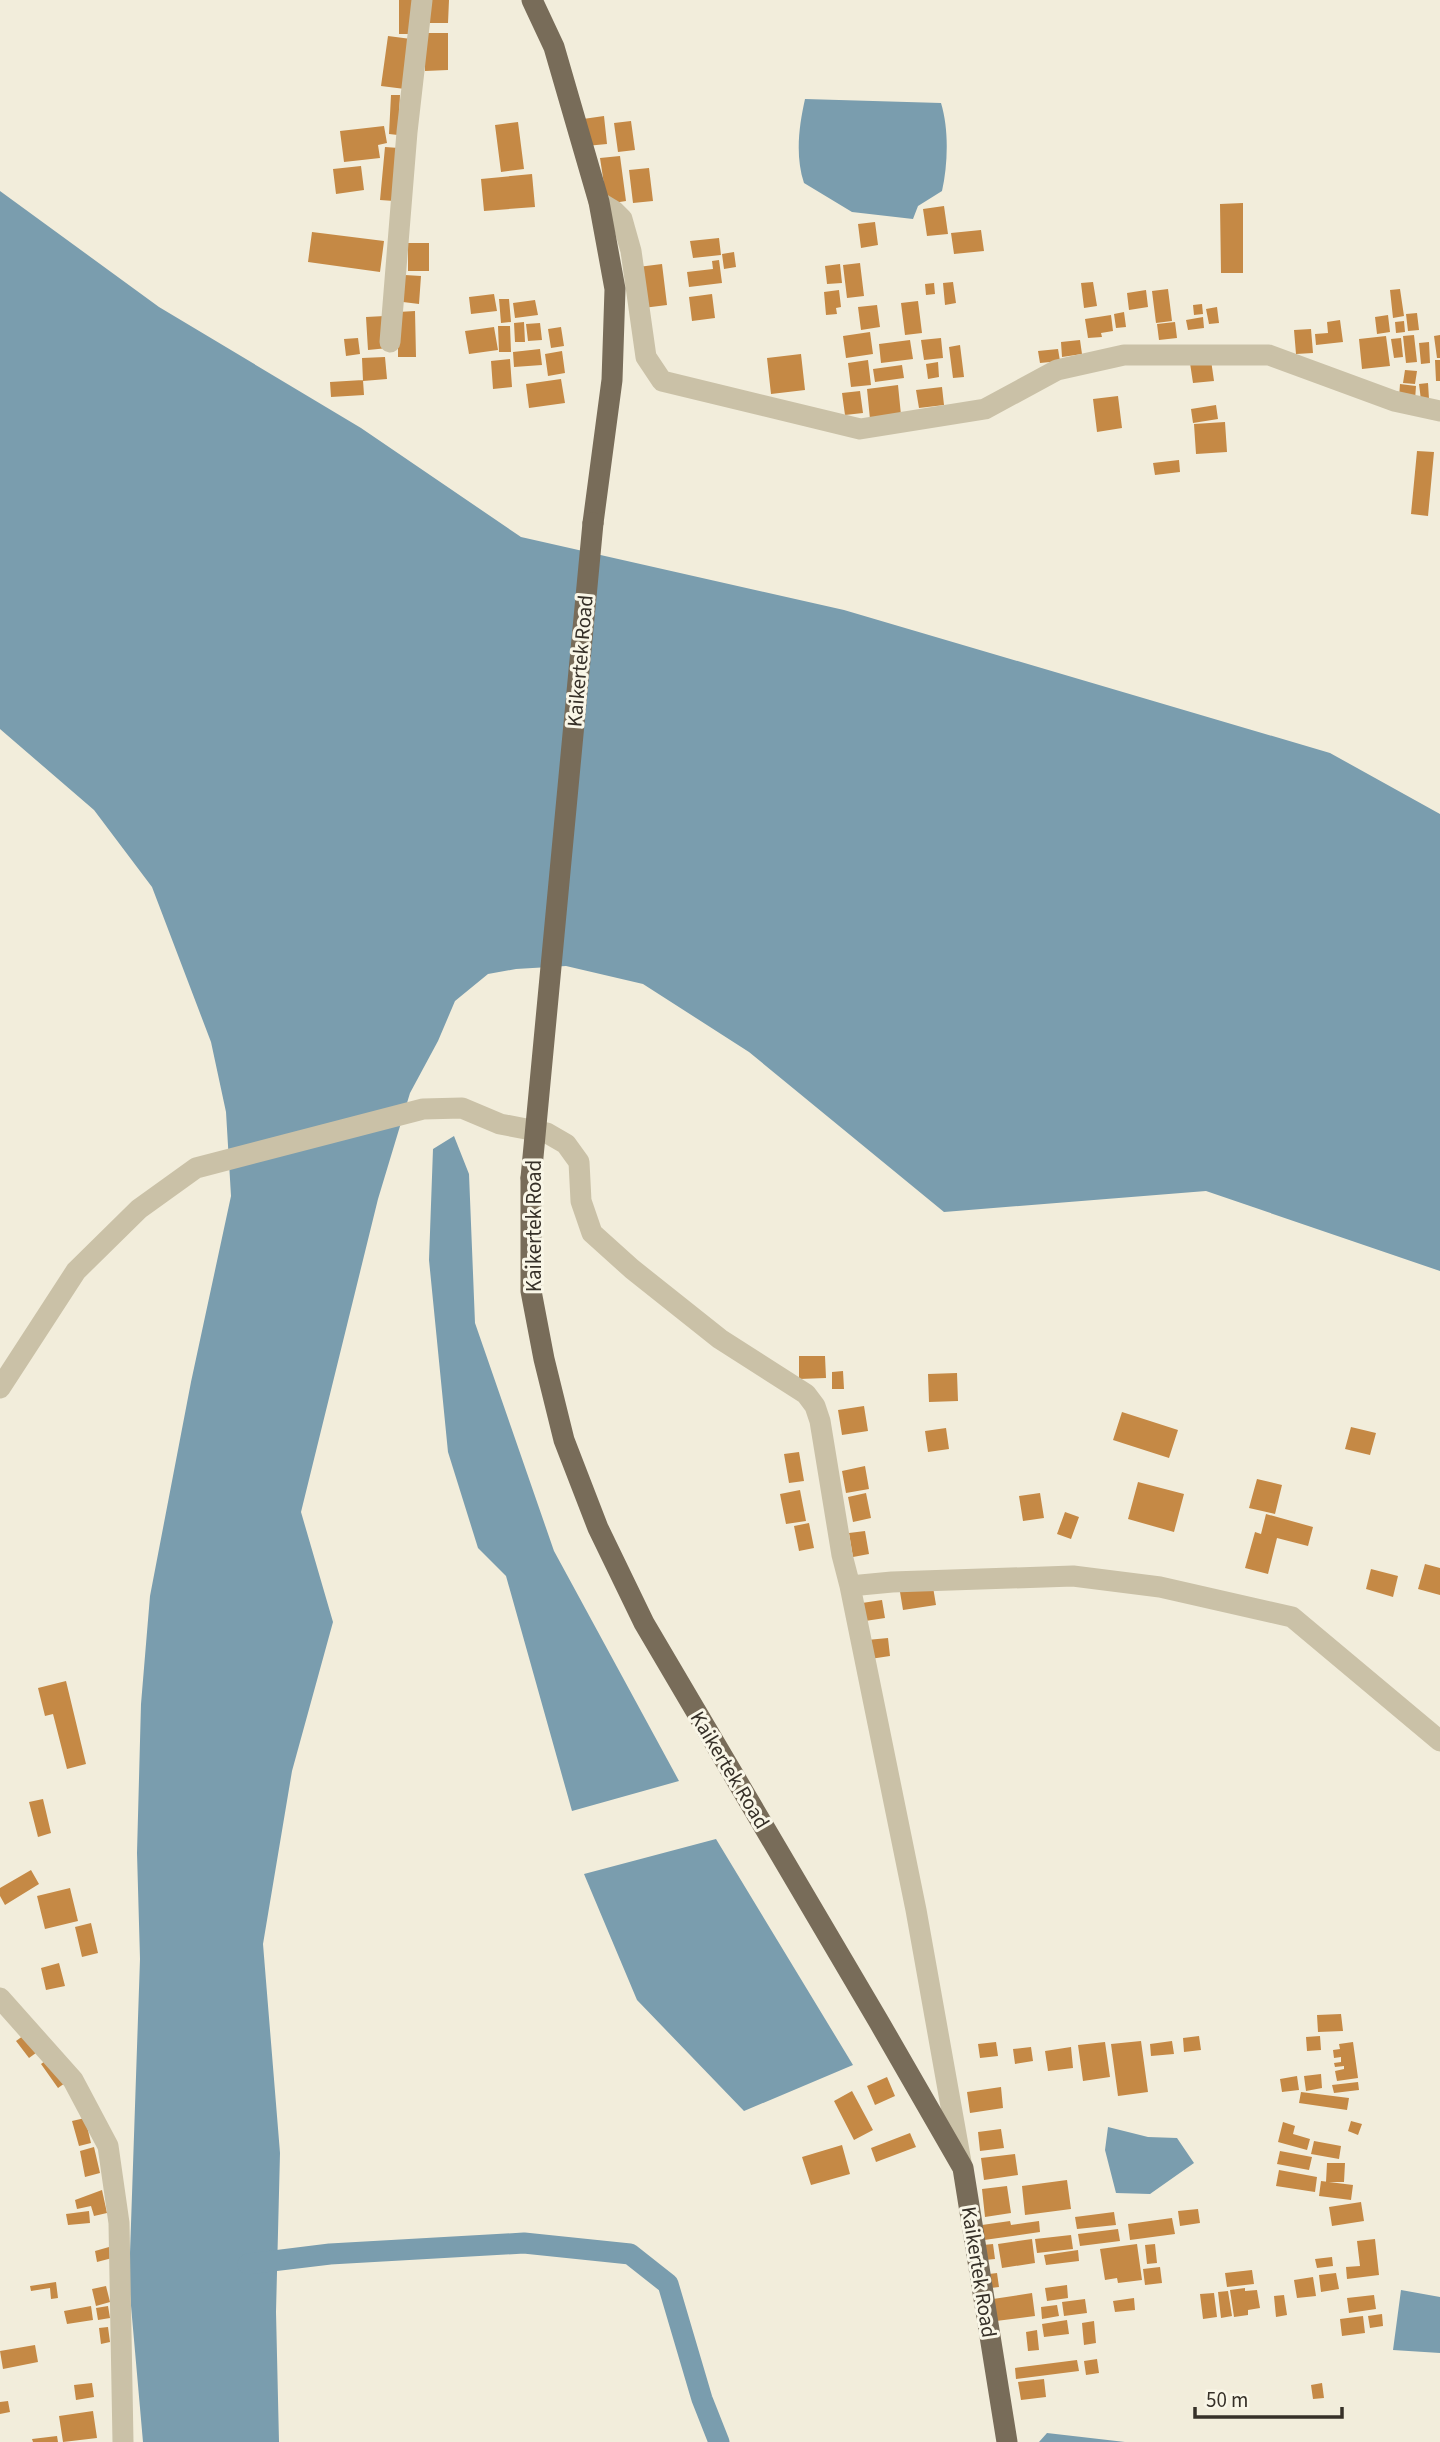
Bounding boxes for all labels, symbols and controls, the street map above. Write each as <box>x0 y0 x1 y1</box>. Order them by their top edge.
street label: Kaikertek Road <box>559 594 601 728</box>
street label: Kaikertek Road <box>519 1160 549 1292</box>
street label: Kaikertek Road <box>683 1705 777 1835</box>
street label: Kaikertek Road <box>954 2204 1004 2340</box>
scale bar <box>1195 2376 1342 2420</box>
text: 50 m <box>1206 2385 1248 2415</box>

